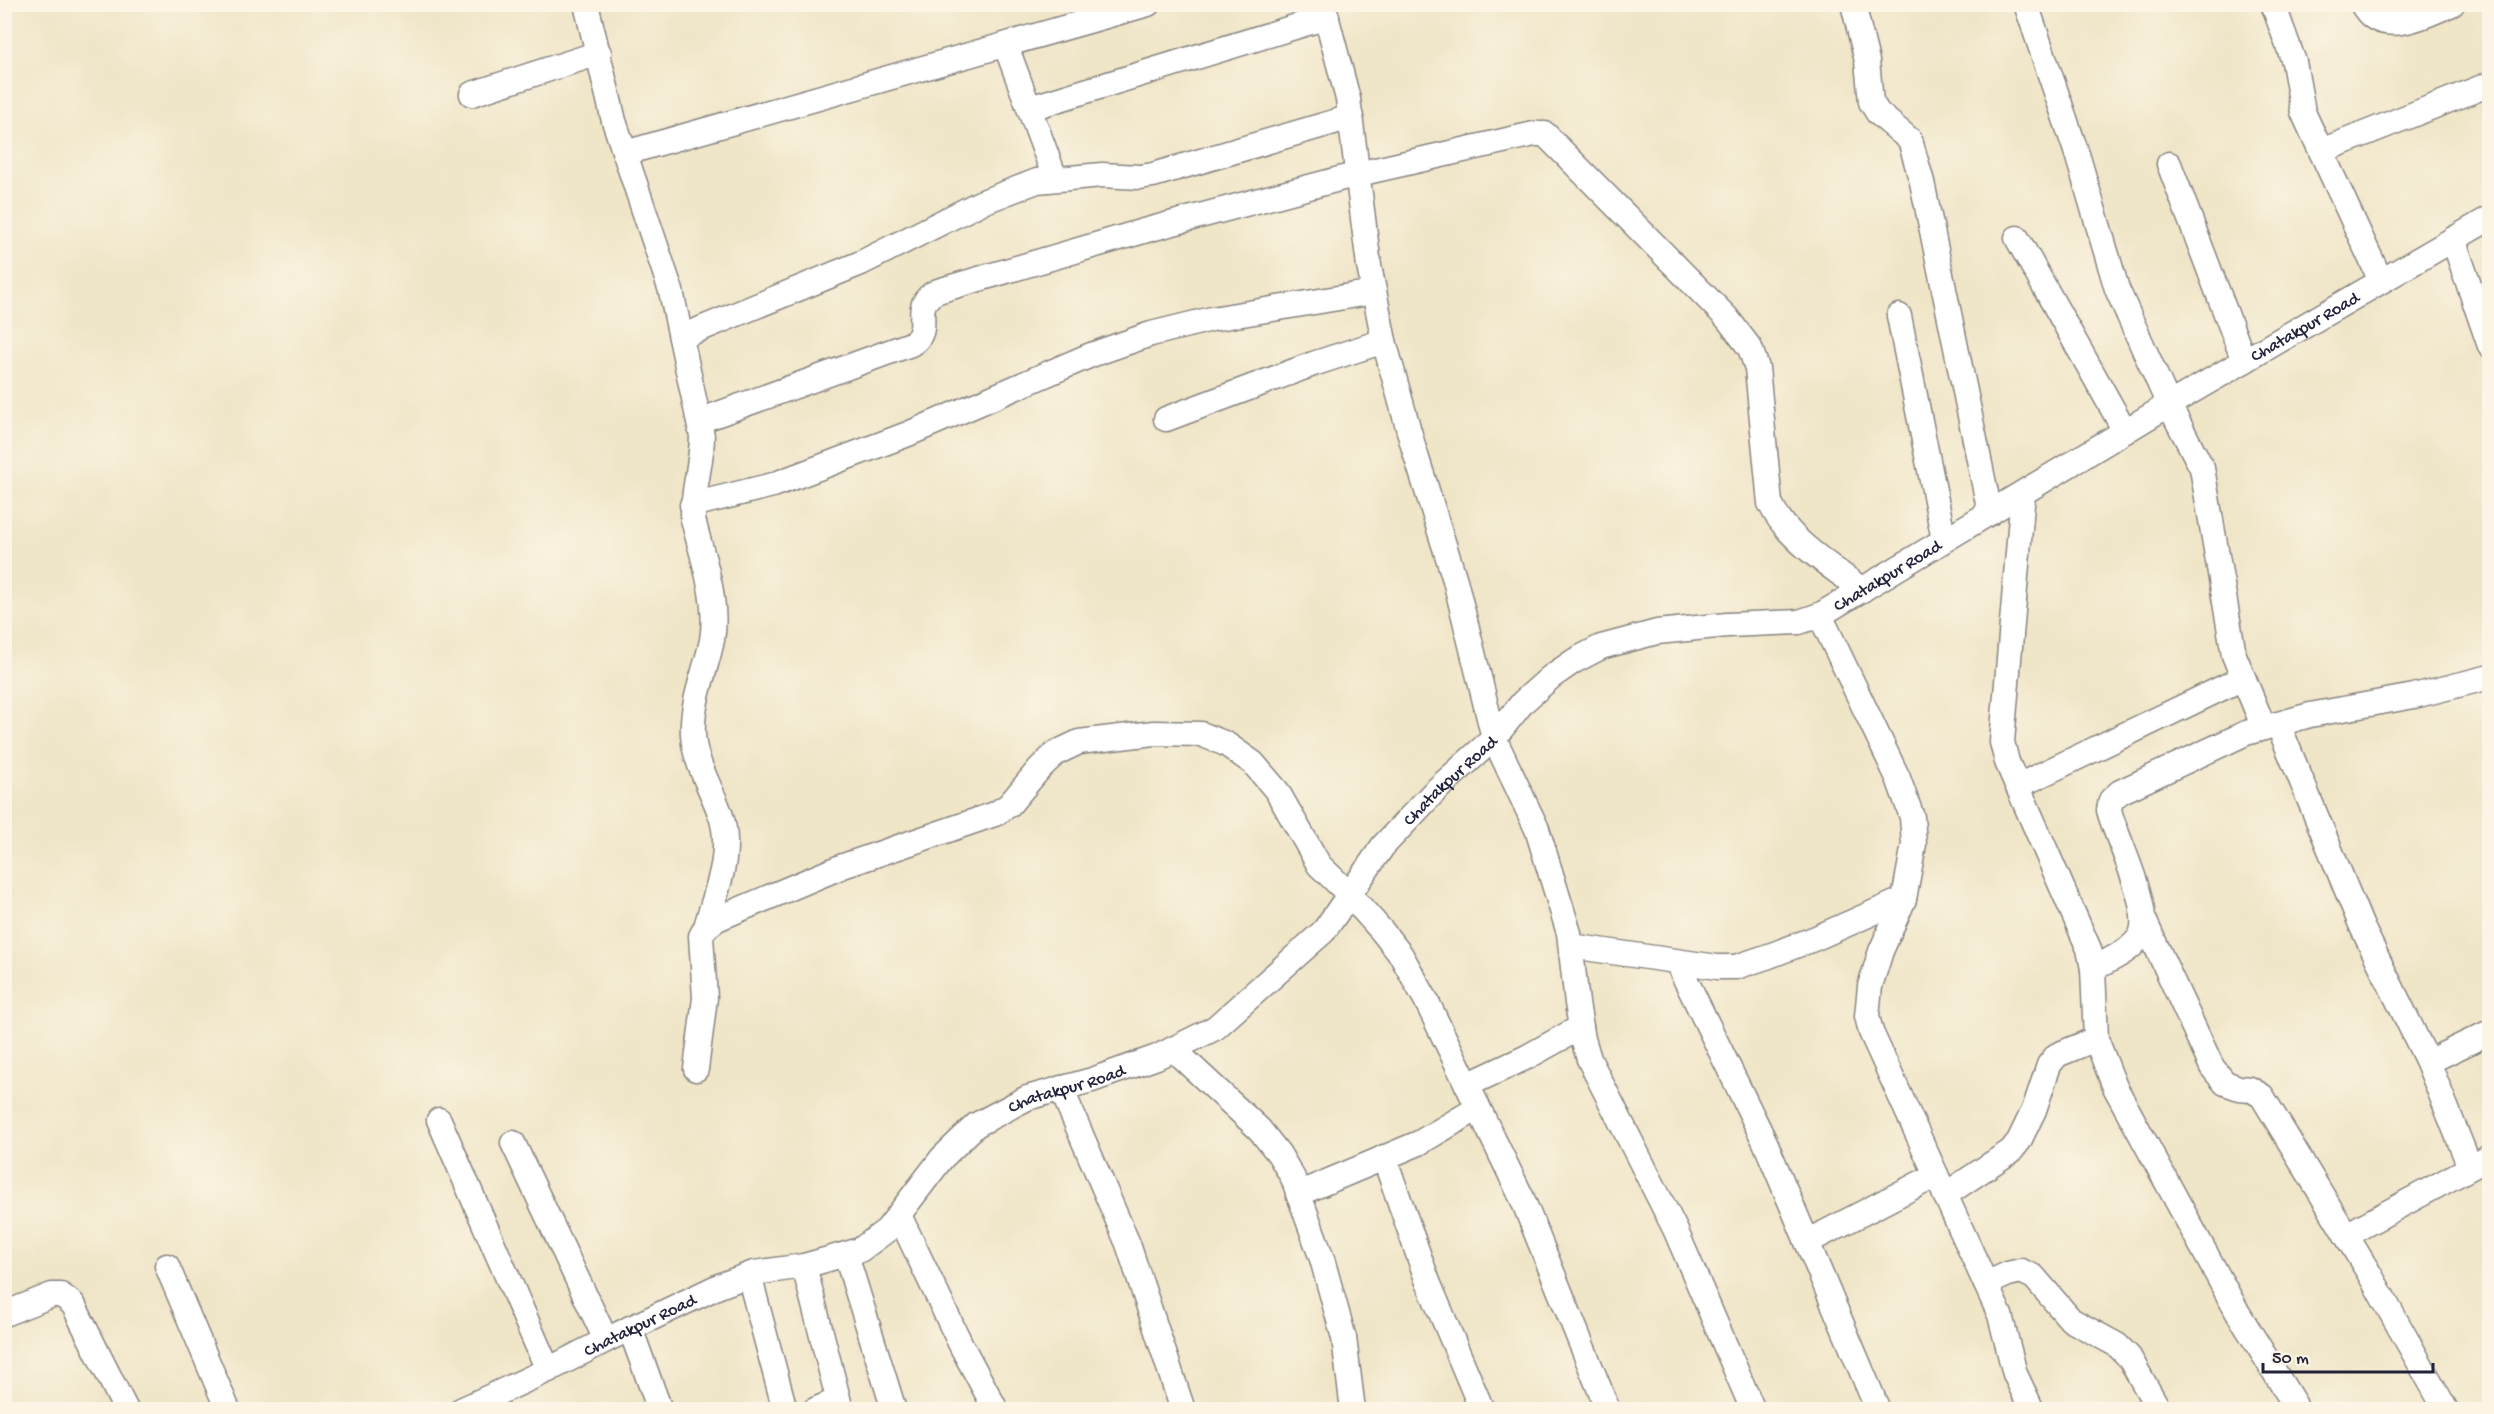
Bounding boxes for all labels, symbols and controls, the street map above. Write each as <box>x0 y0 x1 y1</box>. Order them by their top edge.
street label: Chatakpur Road <box>2247 288 2365 368</box>
street label: Chatakpur Road <box>1830 536 1947 617</box>
street label: Chatakpur Road <box>1400 731 1504 831</box>
street label: Chatakpur Road <box>1005 1061 1130 1119</box>
street label: Chatakpur Road <box>581 1290 701 1363</box>
scale bar <box>2263 1336 2432 1374</box>
text: 50 m <box>2272 1349 2309 1370</box>

